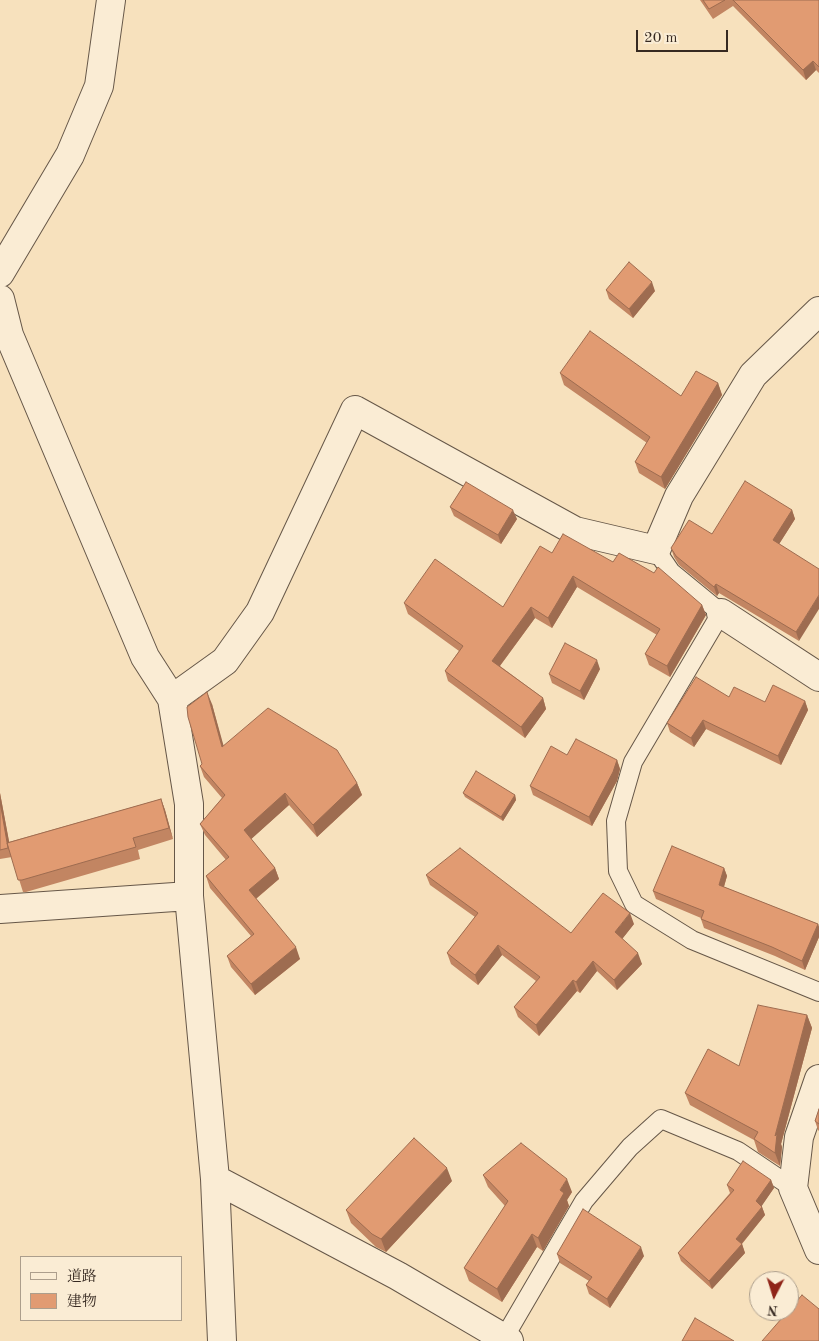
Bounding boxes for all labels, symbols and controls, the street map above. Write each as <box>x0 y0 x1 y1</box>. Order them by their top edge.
scale bar <box>639 20 732 52</box>
text: 20 m <box>644 31 678 46</box>
legend <box>20 1256 182 1321</box>
text: 道路 <box>67 1270 97 1285</box>
north arrow <box>749 1271 799 1321</box>
text: 建物 <box>67 1295 97 1310</box>
text: N <box>767 1303 779 1317</box>

